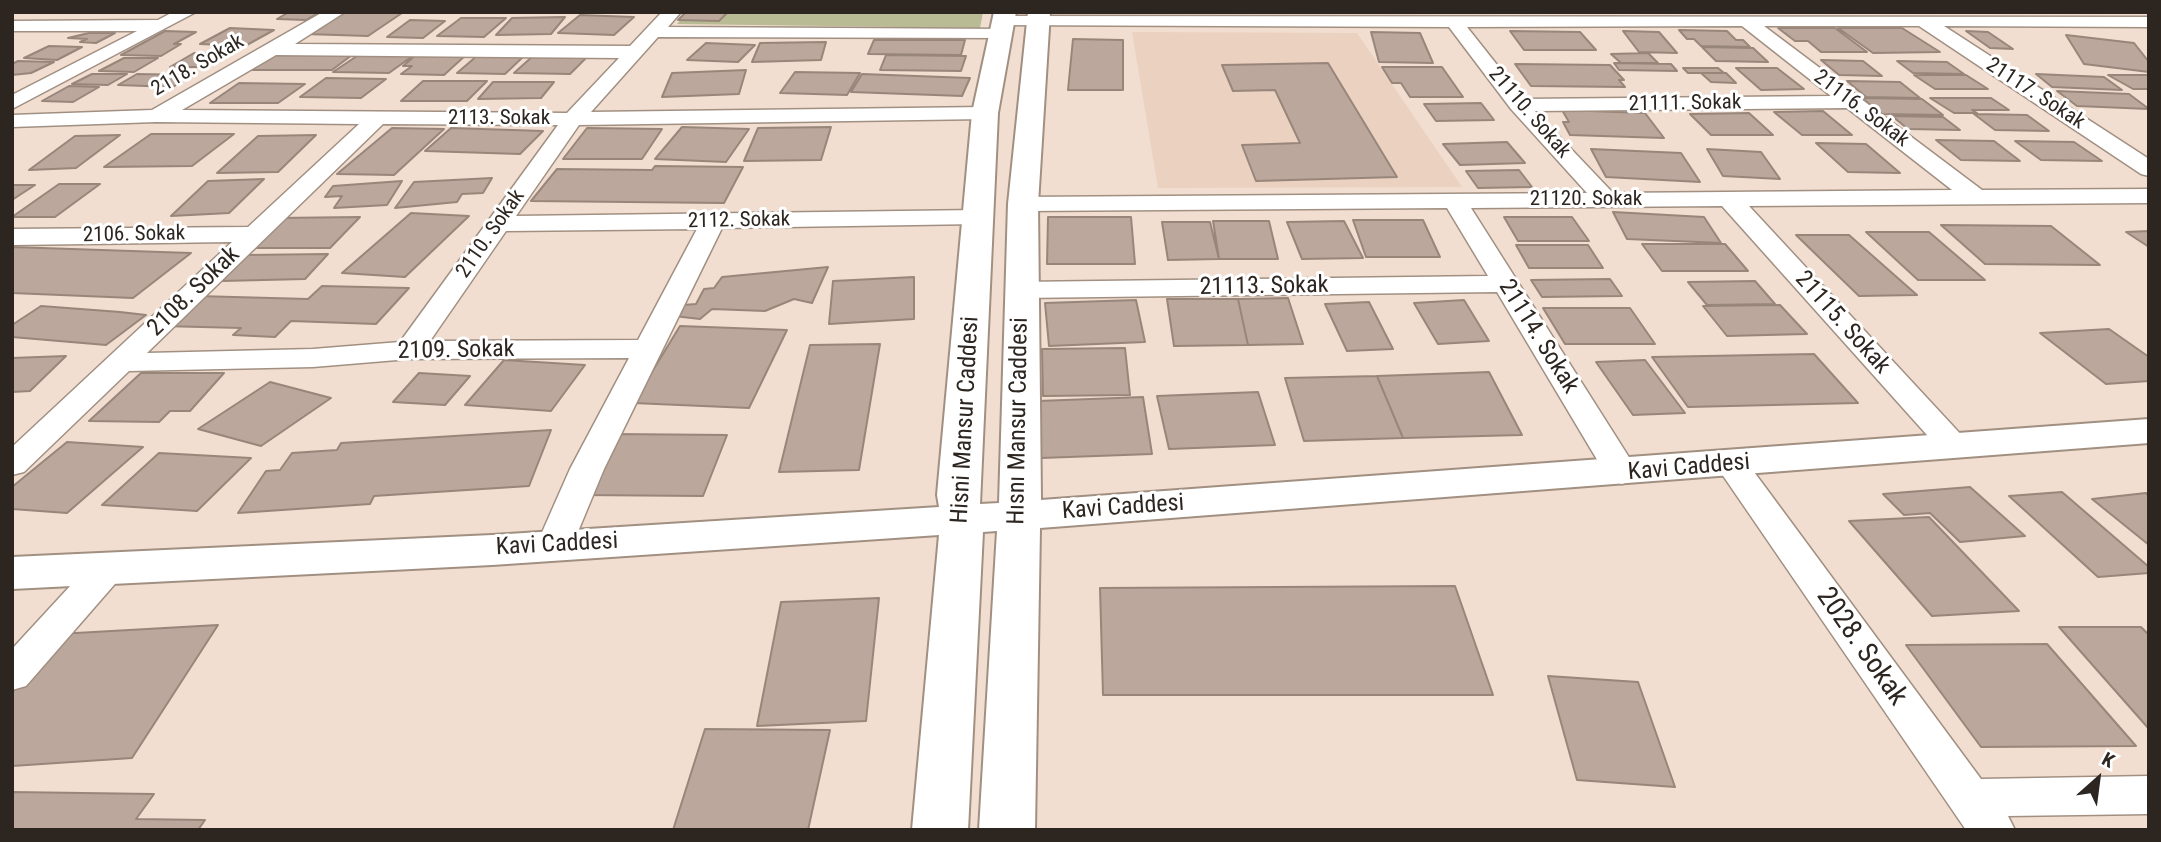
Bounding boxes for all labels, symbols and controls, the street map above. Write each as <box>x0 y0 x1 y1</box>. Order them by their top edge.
street label: 2118. Sokak <box>147 30 249 102</box>
street label: 21117. Sokak <box>1981 53 2089 135</box>
street label: 21110. Sokak <box>1483 62 1575 164</box>
street label: 21116. Sokak <box>1808 65 1914 153</box>
street label: 21111. Sokak <box>1628 90 1742 118</box>
street label: 2113. Sokak <box>448 106 550 132</box>
street label: 2110. Sokak <box>451 185 531 283</box>
street label: 21120. Sokak <box>1530 187 1642 213</box>
street label: 2112. Sokak <box>688 208 790 234</box>
street label: 2106. Sokak <box>83 222 185 248</box>
street label: 2108. Sokak <box>142 241 246 343</box>
street label: 21115. Sokak <box>1788 266 1896 380</box>
street label: 21113. Sokak <box>1199 271 1329 303</box>
street label: 21114. Sokak <box>1492 275 1584 399</box>
street label: Hisni Mansur Caddesi <box>946 316 986 524</box>
street label: Hısnı Mansur Caddesi <box>1003 317 1035 525</box>
street label: 2109. Sokak <box>397 336 515 366</box>
street label: Kavi Caddesi <box>1627 448 1751 488</box>
street label: Kavi Caddesi <box>1061 489 1185 527</box>
street label: Kavi Caddesi <box>495 527 619 563</box>
street label: 2028. Sokak <box>1808 582 1914 712</box>
north arrow <box>2063 744 2133 814</box>
text: K <box>2098 747 2118 773</box>

